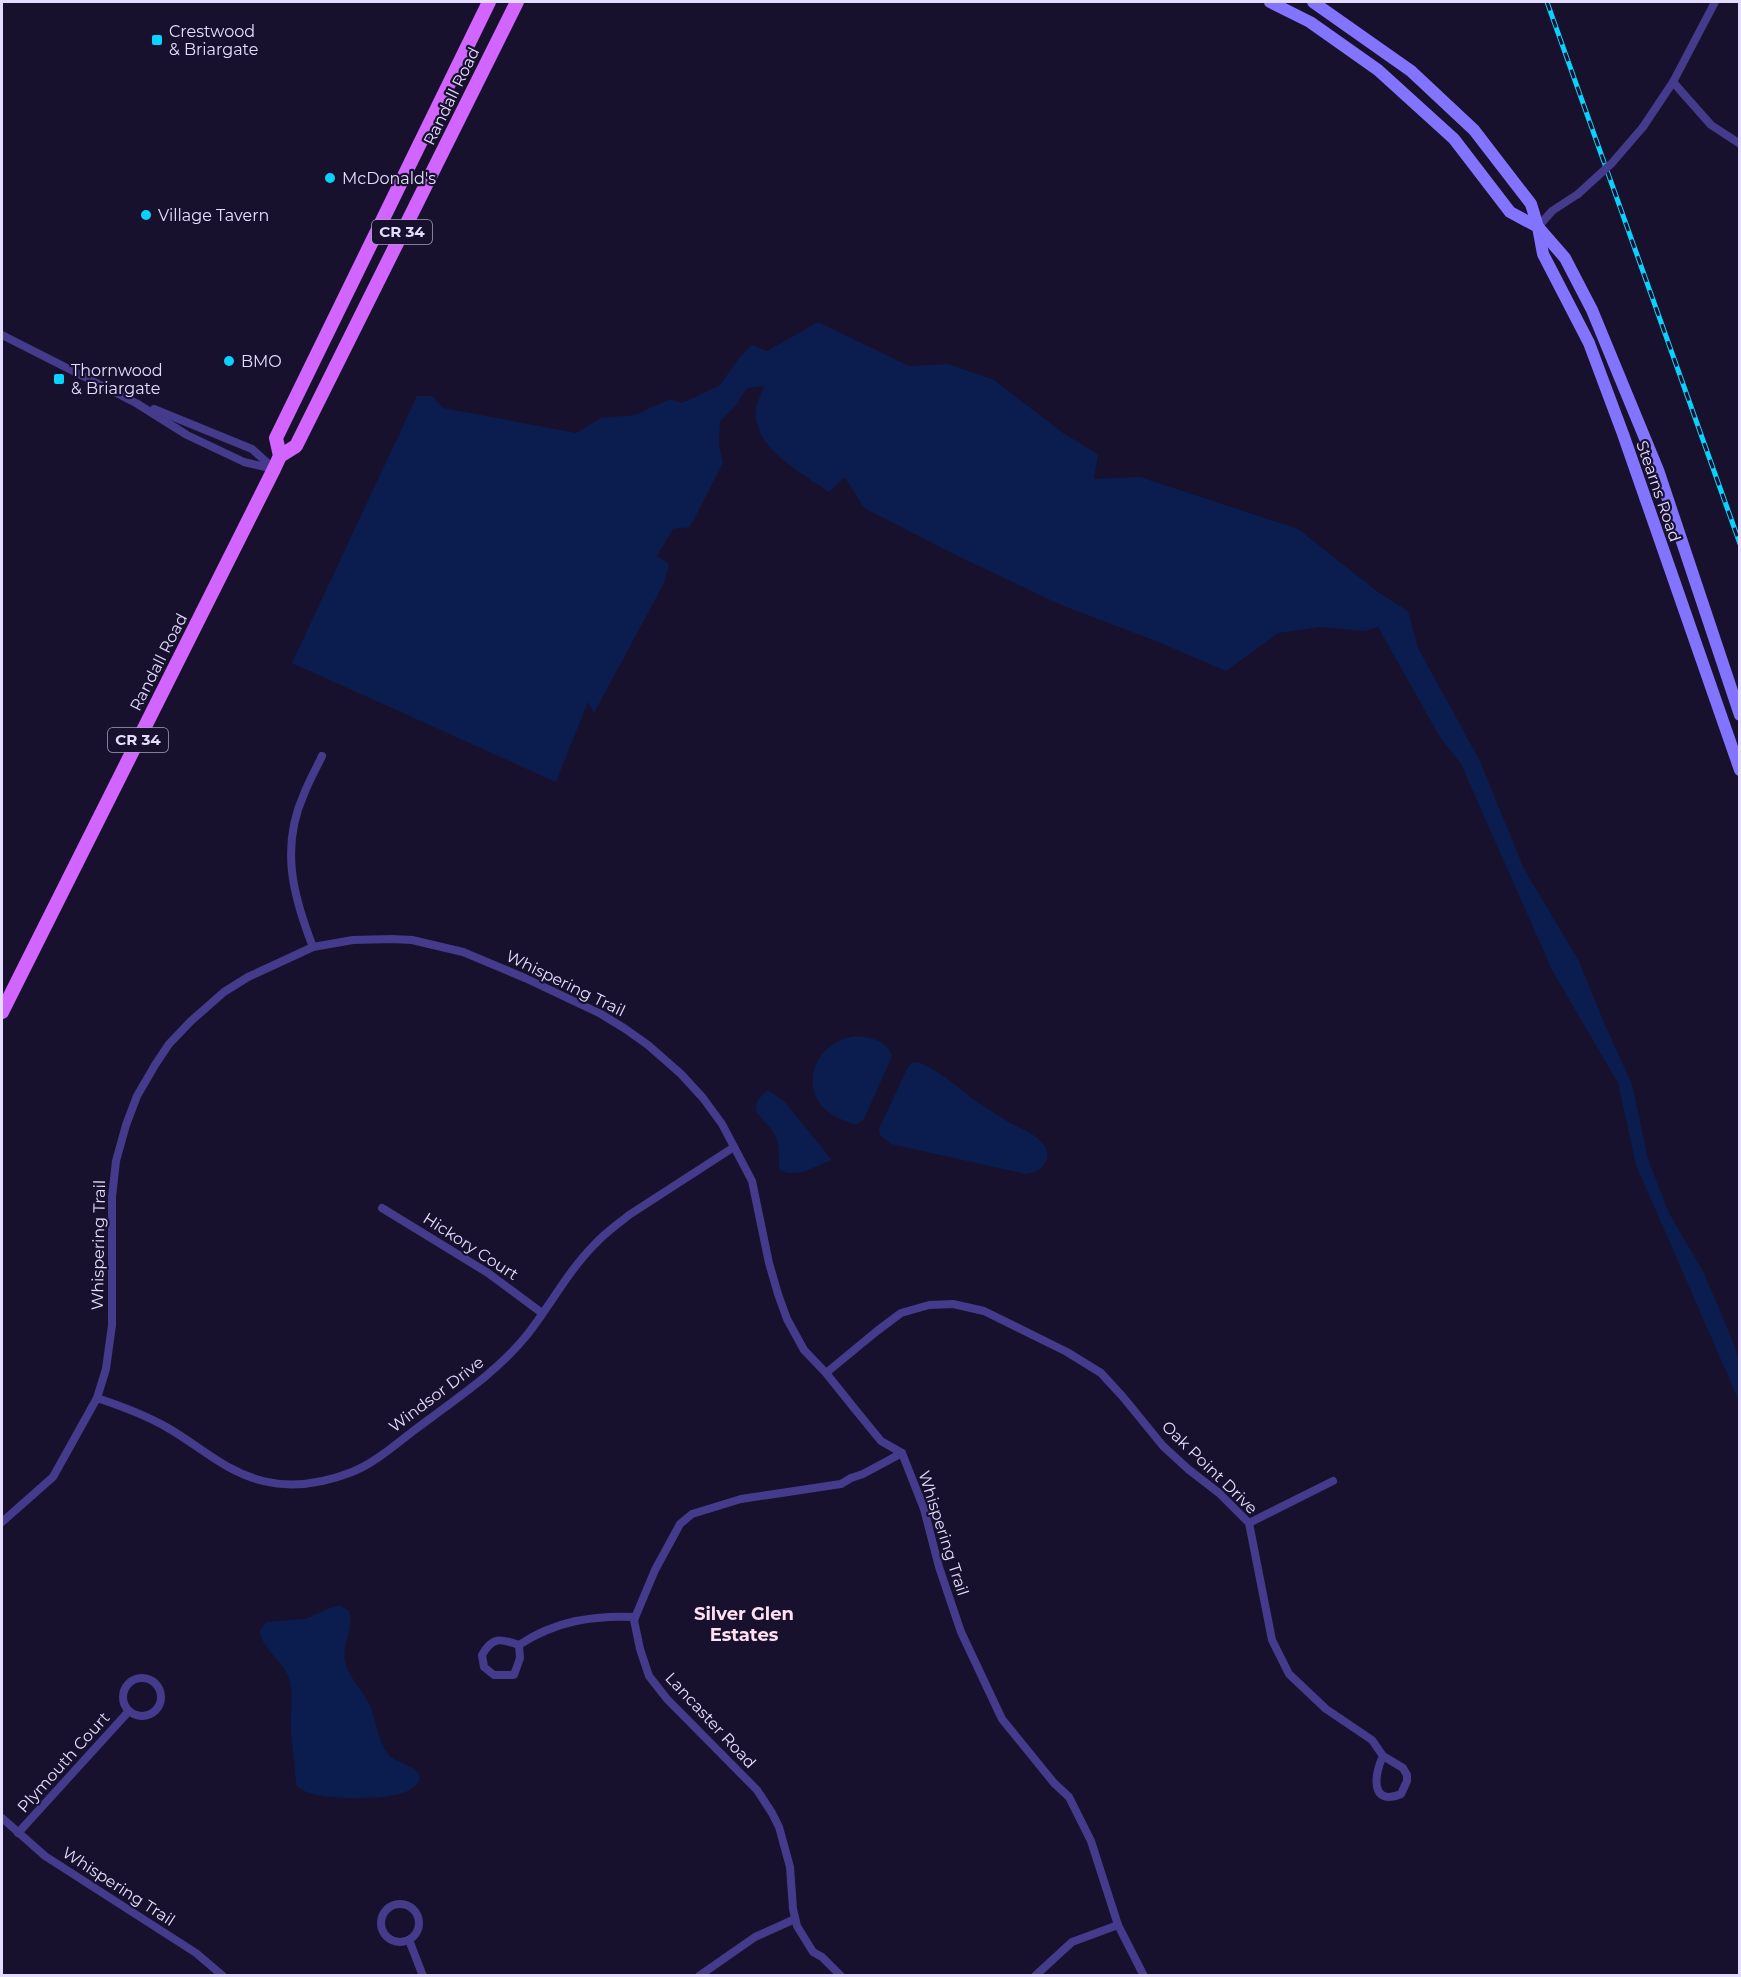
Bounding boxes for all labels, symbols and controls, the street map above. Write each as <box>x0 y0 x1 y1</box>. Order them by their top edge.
place label: Crestwood & Briargate <box>169 22 258 59</box>
marker: Crestwood & Briargate <box>150 33 164 47</box>
street label: Randall Road <box>420 44 483 148</box>
place label: McDonald's <box>342 169 436 188</box>
marker: McDonald's <box>323 171 337 185</box>
place label: Village Tavern <box>158 206 269 225</box>
marker: Village Tavern <box>139 208 153 222</box>
road number: CR 34 <box>372 220 432 244</box>
place label: BMO <box>241 352 282 371</box>
marker: BMO <box>222 354 236 368</box>
place label: Thornwood & Briargate <box>71 361 163 398</box>
marker: Thornwood & Briargate <box>52 372 66 386</box>
street label: Stearns Road <box>1632 438 1685 544</box>
street label: Randall Road <box>126 610 191 714</box>
road number: CR 34 <box>108 728 168 752</box>
street label: Whispering Trail <box>503 946 628 1021</box>
street label: Whispering Trail <box>88 1180 109 1310</box>
street label: Hickory Court <box>420 1209 522 1284</box>
street label: Windsor Drive <box>385 1353 487 1436</box>
street label: Oak Point Drive <box>1158 1417 1261 1518</box>
street label: Whispering Trail <box>914 1468 973 1598</box>
district label: Silver Glen Estates <box>694 1603 794 1646</box>
street label: Lancaster Road <box>661 1668 760 1772</box>
street label: Plymouth Court <box>13 1708 114 1816</box>
street label: Whispering Trail <box>59 1843 179 1930</box>

